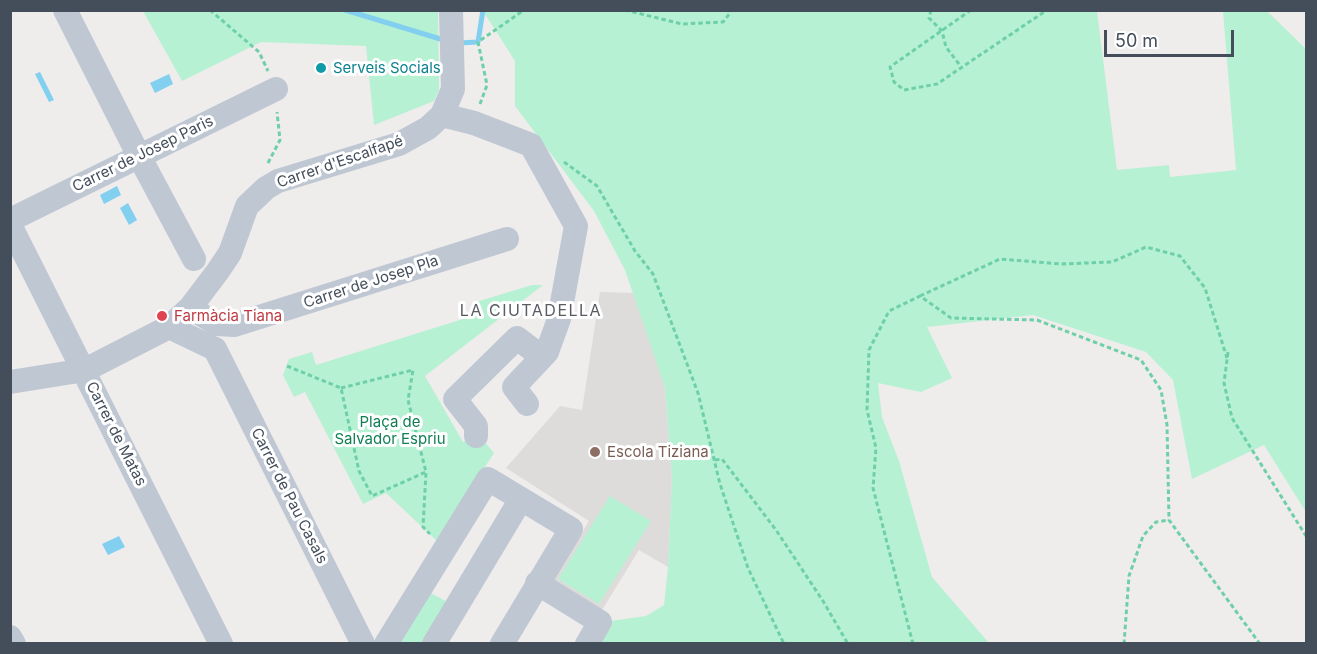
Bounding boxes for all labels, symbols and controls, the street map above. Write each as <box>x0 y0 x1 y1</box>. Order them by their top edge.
scale bar <box>1107 18 1238 56</box>
text: 50 m <box>1115 30 1158 51</box>
place label: Serveis Socials <box>333 59 441 77</box>
marker: Serveis Socials <box>314 61 328 75</box>
street label: Carrer de Josep Paris <box>70 112 216 196</box>
street label: Carrer d'Escalfapé <box>275 132 405 192</box>
street label: Carrer de Josep Pla <box>301 252 441 312</box>
district label: LA CIUTADELLA <box>460 301 602 321</box>
place label: Farmàcia Tiana <box>174 307 282 325</box>
marker: Farmàcia Tiana <box>155 309 169 323</box>
street label: Carrer de Matas <box>82 379 150 489</box>
park label: Plaça de Salvador Espriu <box>334 413 446 448</box>
street label: Carrer de Pau Casals <box>247 425 331 567</box>
place label: Escola Tiziana <box>607 443 709 461</box>
marker: Escola Tiziana <box>588 445 602 459</box>

